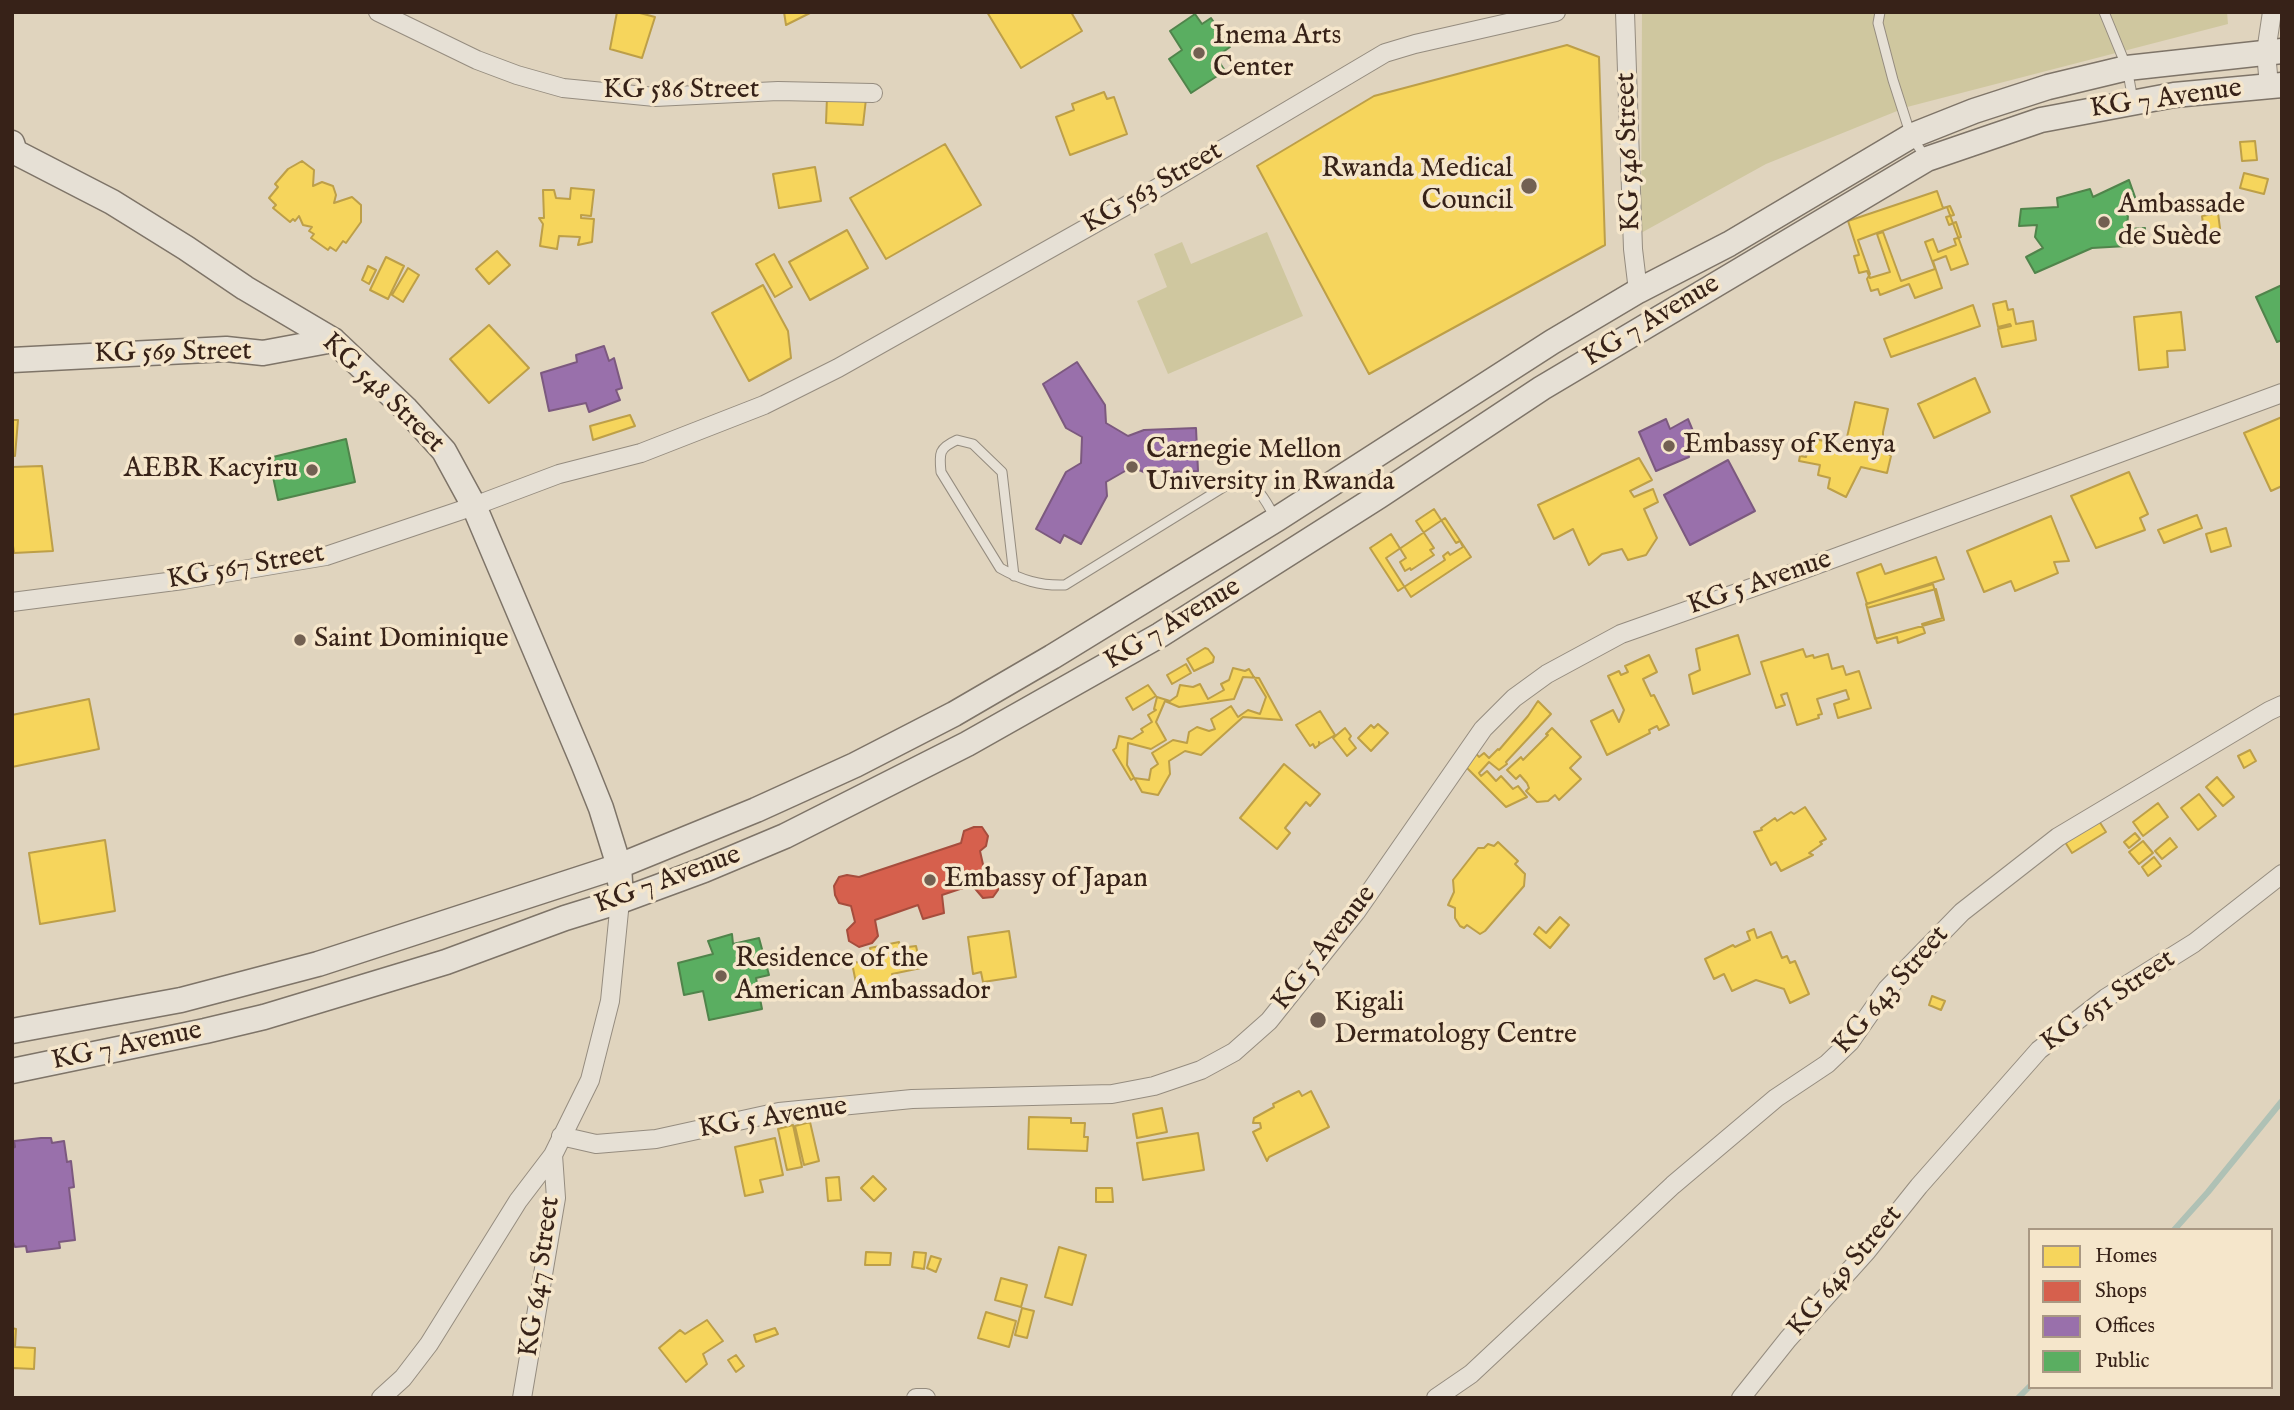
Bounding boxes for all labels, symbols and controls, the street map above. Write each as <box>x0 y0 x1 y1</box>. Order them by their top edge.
place label: Inema Arts Center <box>1213 20 1341 86</box>
marker: Inema Arts Center <box>1191 45 1207 61</box>
street label: KG 546 Street <box>1610 72 1650 232</box>
street label: KG 7 Avenue <box>2088 73 2244 127</box>
street label: KG 586 Street <box>603 74 759 108</box>
street label: KG 563 Street <box>1077 135 1229 243</box>
place label: Rwanda Medical Council <box>1321 153 1513 219</box>
marker: Rwanda Medical Council <box>1519 176 1539 196</box>
place label: Ambassade de Suède <box>2118 189 2245 255</box>
marker: Ambassade de Suède <box>2096 214 2112 230</box>
street label: KG 7 Avenue <box>1578 268 1726 376</box>
street label: KG 548 Street <box>313 327 451 461</box>
street label: KG 569 Street <box>94 336 252 372</box>
place label: Embassy of Kenya <box>1683 429 1895 463</box>
place label: Carnegie Mellon University in Rwanda <box>1146 434 1395 500</box>
marker: Embassy of Kenya <box>1661 438 1677 454</box>
place label: AEBR Kacyiru <box>124 453 298 487</box>
marker: Carnegie Mellon University in Rwanda <box>1124 459 1140 475</box>
marker: AEBR Kacyiru <box>304 462 320 478</box>
street label: KG 567 Street <box>165 538 327 598</box>
street label: KG 5 Avenue <box>1684 544 1836 624</box>
street label: KG 7 Avenue <box>1099 571 1247 679</box>
place label: Saint Dominique <box>314 623 509 657</box>
marker: Saint Dominique <box>292 632 308 648</box>
street label: KG 7 Avenue <box>590 839 746 923</box>
place label: Embassy of Japan <box>944 863 1148 897</box>
marker: Embassy of Japan <box>922 872 938 888</box>
street label: KG 5 Avenue <box>1266 880 1384 1018</box>
street label: KG 643 Street <box>1827 920 1957 1062</box>
place label: Residence of the American Ambassador <box>735 943 991 1009</box>
street label: KG 651 Street <box>2035 943 2183 1061</box>
marker: Residence of the American Ambassador <box>713 968 729 984</box>
place label: Kigali Dermatology Centre <box>1334 987 1577 1053</box>
marker: Kigali Dermatology Centre <box>1308 1010 1328 1030</box>
street label: KG 7 Avenue <box>49 1015 205 1079</box>
street label: KG 5 Avenue <box>696 1091 850 1147</box>
street label: KG 647 Street <box>513 1195 569 1359</box>
street label: KG 649 Street <box>1781 1199 1911 1345</box>
legend <box>2028 1228 2273 1389</box>
text: Homes <box>2095 1243 2157 1270</box>
text: Shops <box>2095 1278 2147 1305</box>
text: Offices <box>2095 1313 2155 1340</box>
text: Public <box>2095 1348 2149 1375</box>

